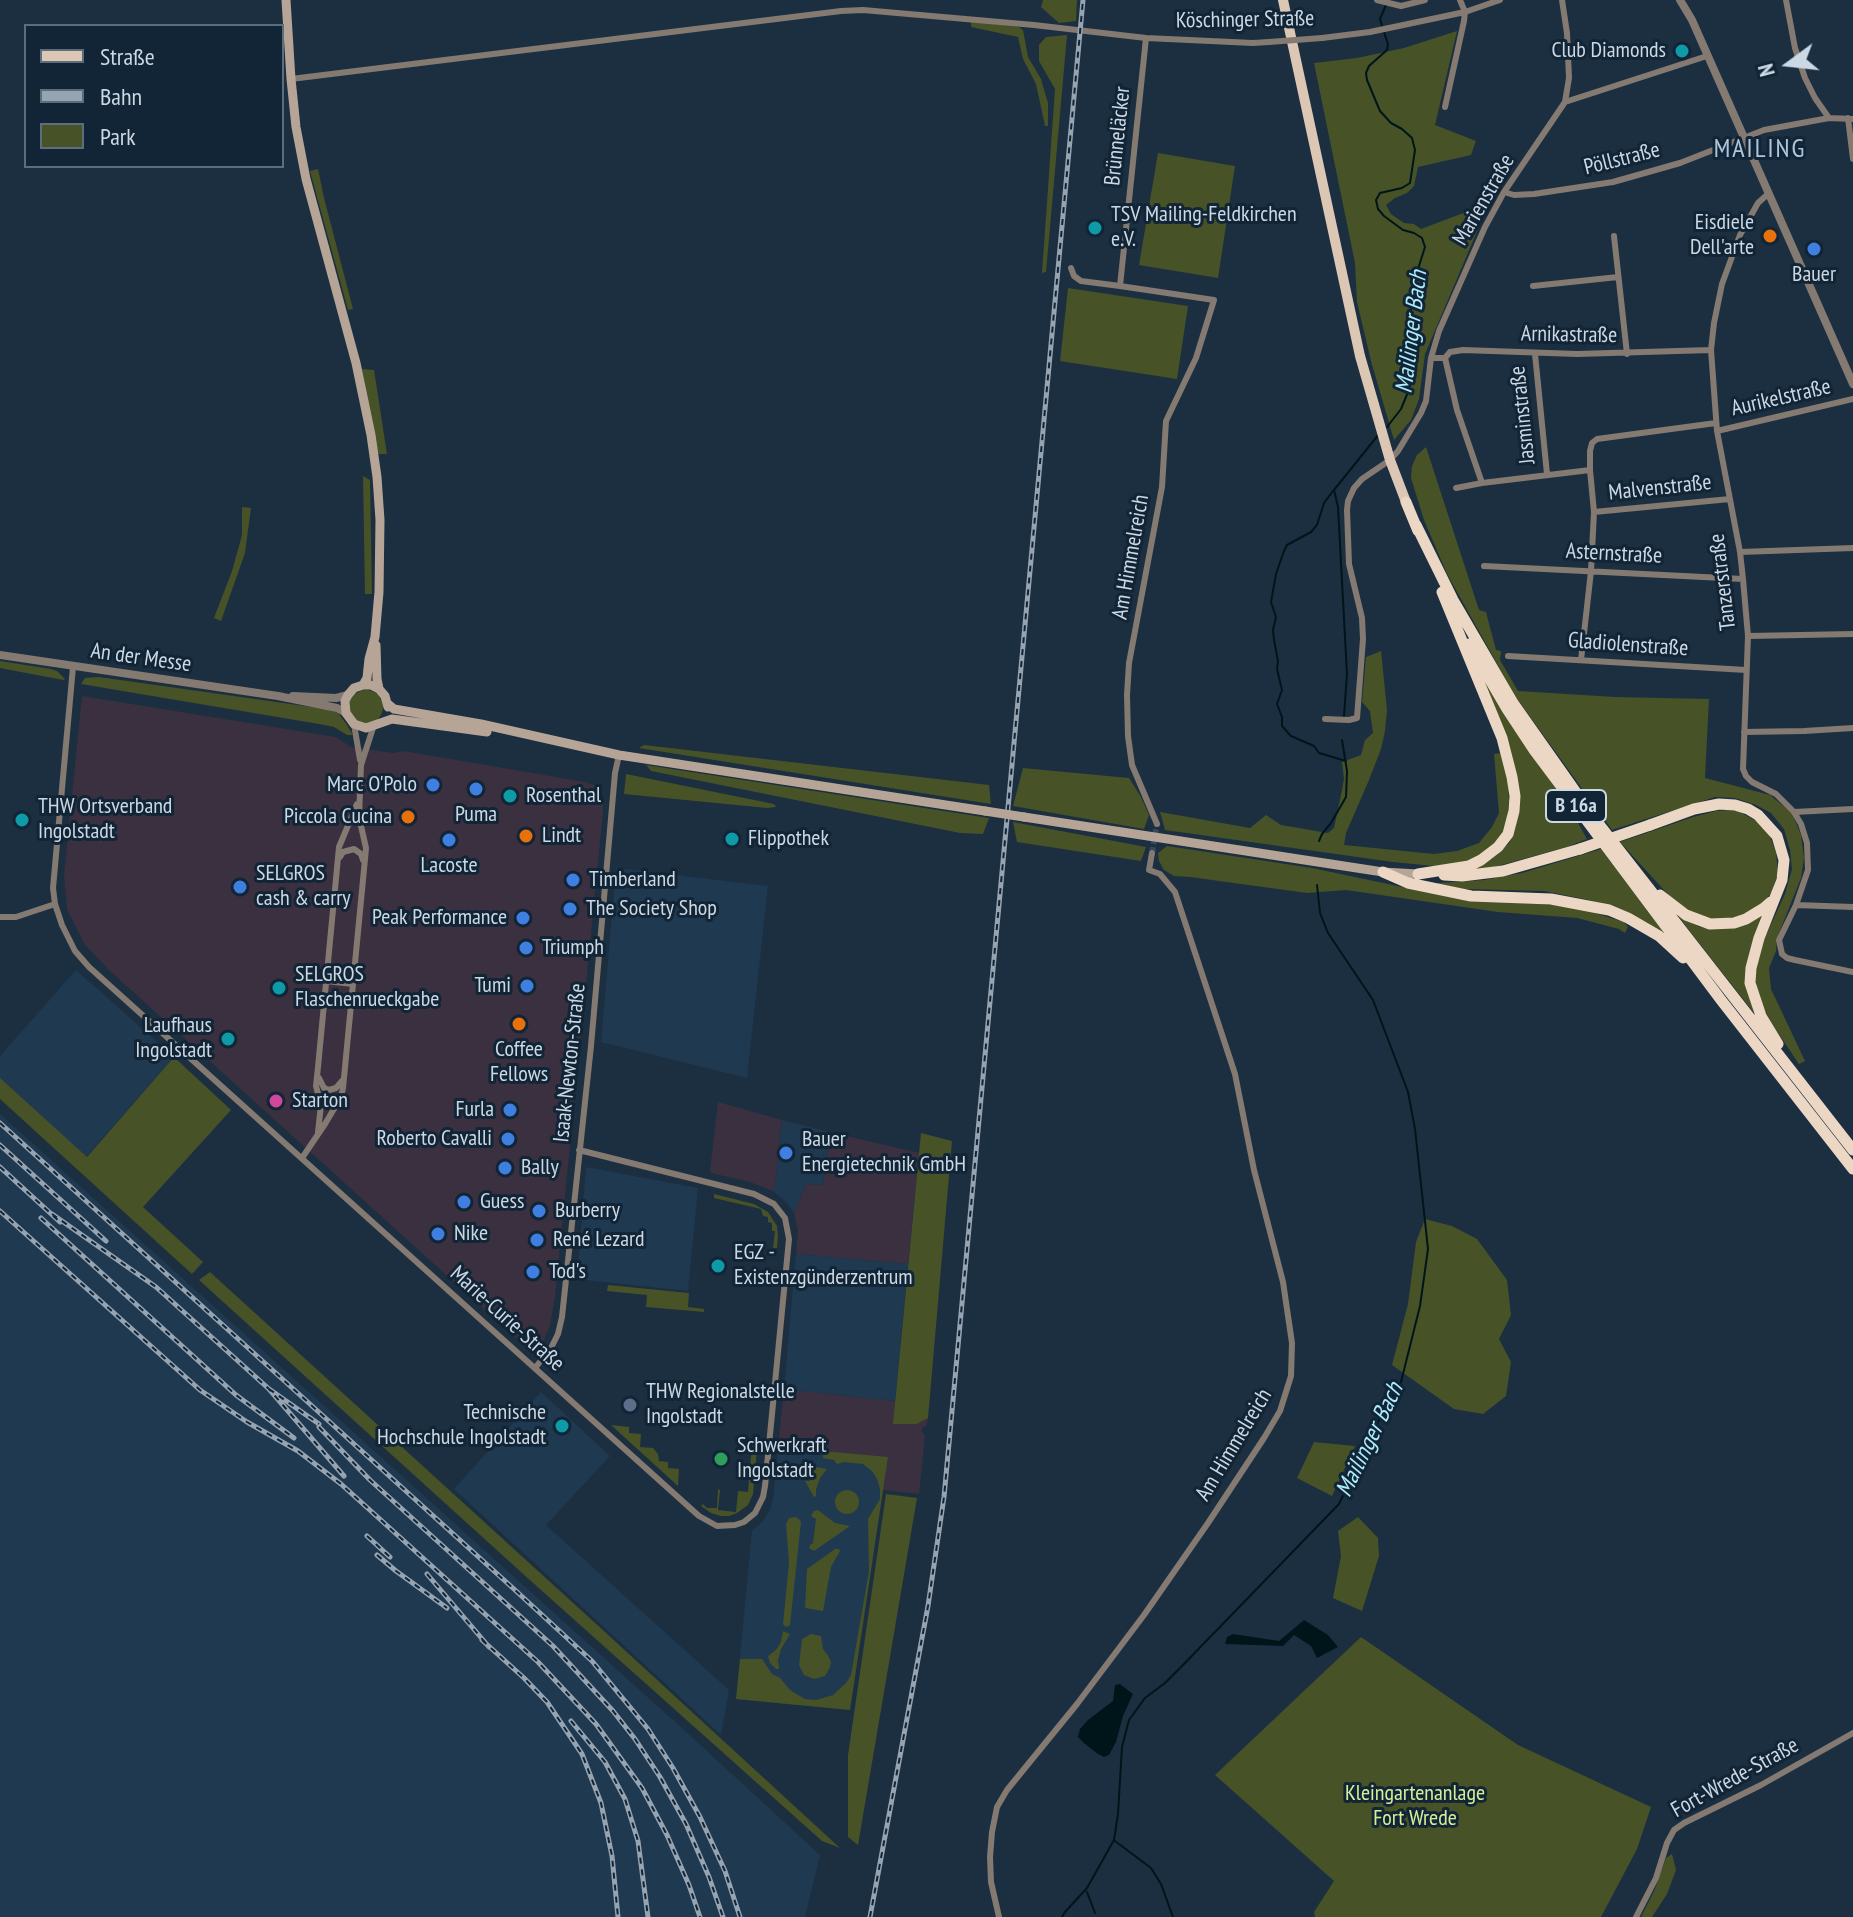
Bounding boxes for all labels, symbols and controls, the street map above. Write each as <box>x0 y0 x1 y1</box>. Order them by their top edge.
street label: Köschinger Straße <box>1176 6 1314 34</box>
legend <box>24 24 284 168</box>
north arrow <box>1749 24 1829 104</box>
place label: Club Diamonds <box>1551 38 1666 64</box>
text: Straße <box>100 41 155 72</box>
marker: Club Diamonds <box>1673 42 1691 60</box>
text: N <box>1751 61 1781 80</box>
text: Bahn <box>100 81 142 112</box>
street label: Brünneläcker <box>1100 85 1136 187</box>
text: Park <box>100 121 136 152</box>
district label: MAILING <box>1714 134 1806 166</box>
street label: Pöllstraße <box>1581 137 1663 181</box>
street label: Marienstraße <box>1447 150 1521 250</box>
place label: TSV Mailing-Feldkirchen e.V. <box>1111 202 1297 254</box>
place label: Eisdiele Dell'arte <box>1690 210 1754 262</box>
marker: TSV Mailing-Feldkirchen e.V. <box>1086 219 1104 237</box>
marker: Eisdiele Dell'arte <box>1761 227 1779 245</box>
marker: Bauer <box>1805 240 1823 258</box>
place label: Bauer <box>1792 262 1836 288</box>
water label: Mailinger Bach <box>1390 269 1434 395</box>
street label: Arnikastraße <box>1521 321 1617 349</box>
street label: Jasminstraße <box>1505 365 1541 465</box>
street label: Aurikelstraße <box>1729 374 1833 422</box>
street label: Malvenstraße <box>1607 469 1713 507</box>
street label: Am Himmelreich <box>1107 493 1155 621</box>
street label: Tanzerstraße <box>1704 532 1742 632</box>
street label: Asternstraße <box>1565 538 1663 570</box>
street label: Gladiolenstraße <box>1567 628 1689 662</box>
street label: An der Messe <box>89 638 193 678</box>
place label: Marc O'Polo <box>327 772 417 798</box>
marker: Marc O'Polo <box>424 776 442 794</box>
marker: Puma <box>467 780 485 798</box>
place label: Rosenthal <box>526 783 601 809</box>
marker: Rosenthal <box>501 787 519 805</box>
road number: B 16a <box>1546 790 1606 822</box>
place label: THW Ortsverband Ingolstadt <box>38 794 172 846</box>
place label: Puma <box>455 802 497 828</box>
place label: Piccola Cucina <box>284 804 392 830</box>
marker: Piccola Cucina <box>399 808 417 826</box>
marker: THW Ortsverband Ingolstadt <box>13 811 31 829</box>
place label: Lindt <box>542 823 581 849</box>
place label: Flippothek <box>748 826 829 852</box>
marker: Lindt <box>517 827 535 845</box>
marker: Flippothek <box>723 830 741 848</box>
marker: Lacoste <box>440 831 458 849</box>
place label: Lacoste <box>421 853 477 879</box>
place label: SELGROS cash & carry <box>256 861 350 912</box>
place label: Timberland <box>589 867 676 893</box>
marker: Timberland <box>564 871 582 889</box>
marker: SELGROS cash & carry <box>231 878 249 896</box>
place label: The Society Shop <box>586 896 717 922</box>
marker: The Society Shop <box>561 900 579 918</box>
place label: Peak Performance <box>372 905 507 931</box>
marker: Peak Performance <box>514 909 532 927</box>
place label: Triumph <box>542 935 604 961</box>
marker: Triumph <box>517 939 535 957</box>
place label: SELGROS Flaschenrueckgabe <box>295 962 439 1014</box>
place label: Tumi <box>474 973 511 999</box>
marker: Tumi <box>518 977 536 995</box>
marker: SELGROS Flaschenrueckgabe <box>270 979 288 997</box>
street label: Isaak-Newton-Straße <box>549 982 591 1144</box>
place label: Laufhaus Ingolstadt <box>135 1013 212 1064</box>
marker: Coffee Fellows <box>510 1015 528 1033</box>
marker: Laufhaus Ingolstadt <box>219 1030 237 1048</box>
place label: Coffee Fellows <box>490 1037 548 1088</box>
place label: Starton <box>292 1088 348 1114</box>
marker: Starton <box>267 1092 285 1110</box>
place label: Furla <box>455 1097 494 1123</box>
marker: Furla <box>501 1101 519 1119</box>
place label: Roberto Cavalli <box>377 1126 492 1152</box>
place label: Bauer Energietechnik GmbH <box>802 1127 966 1178</box>
marker: Roberto Cavalli <box>499 1130 517 1148</box>
marker: Bauer Energietechnik GmbH <box>777 1144 795 1162</box>
place label: Bally <box>521 1155 559 1181</box>
marker: Bally <box>496 1159 514 1177</box>
place label: Guess <box>480 1189 524 1215</box>
marker: Guess <box>455 1193 473 1211</box>
place label: Burberry <box>555 1198 620 1224</box>
marker: Burberry <box>530 1202 548 1220</box>
place label: Nike <box>454 1221 488 1247</box>
marker: Nike <box>429 1225 447 1243</box>
place label: René Lezard <box>553 1227 645 1253</box>
marker: René Lezard <box>528 1231 546 1249</box>
place label: EGZ - Existenzgünderzentrum <box>734 1240 913 1292</box>
marker: EGZ - Existenzgünderzentrum <box>709 1257 727 1275</box>
place label: Tod's <box>549 1259 586 1285</box>
street label: Marie-Curie-Straße <box>444 1261 570 1377</box>
marker: Tod's <box>524 1263 542 1281</box>
water label: Mailinger Bach <box>1330 1378 1410 1502</box>
place label: THW Regionalstelle Ingolstadt <box>646 1379 795 1430</box>
street label: Am Himmelreich <box>1190 1384 1278 1506</box>
marker: THW Regionalstelle Ingolstadt <box>621 1396 639 1414</box>
place label: Technische Hochschule Ingolstadt <box>377 1400 546 1452</box>
marker: Technische Hochschule Ingolstadt <box>553 1417 571 1435</box>
place label: Schwerkraft Ingolstadt <box>737 1433 827 1484</box>
marker: Schwerkraft Ingolstadt <box>712 1450 730 1468</box>
street label: Fort-Wrede-Straße <box>1667 1732 1803 1824</box>
park label: Kleingartenanlage Fort Wrede <box>1345 1781 1485 1832</box>

